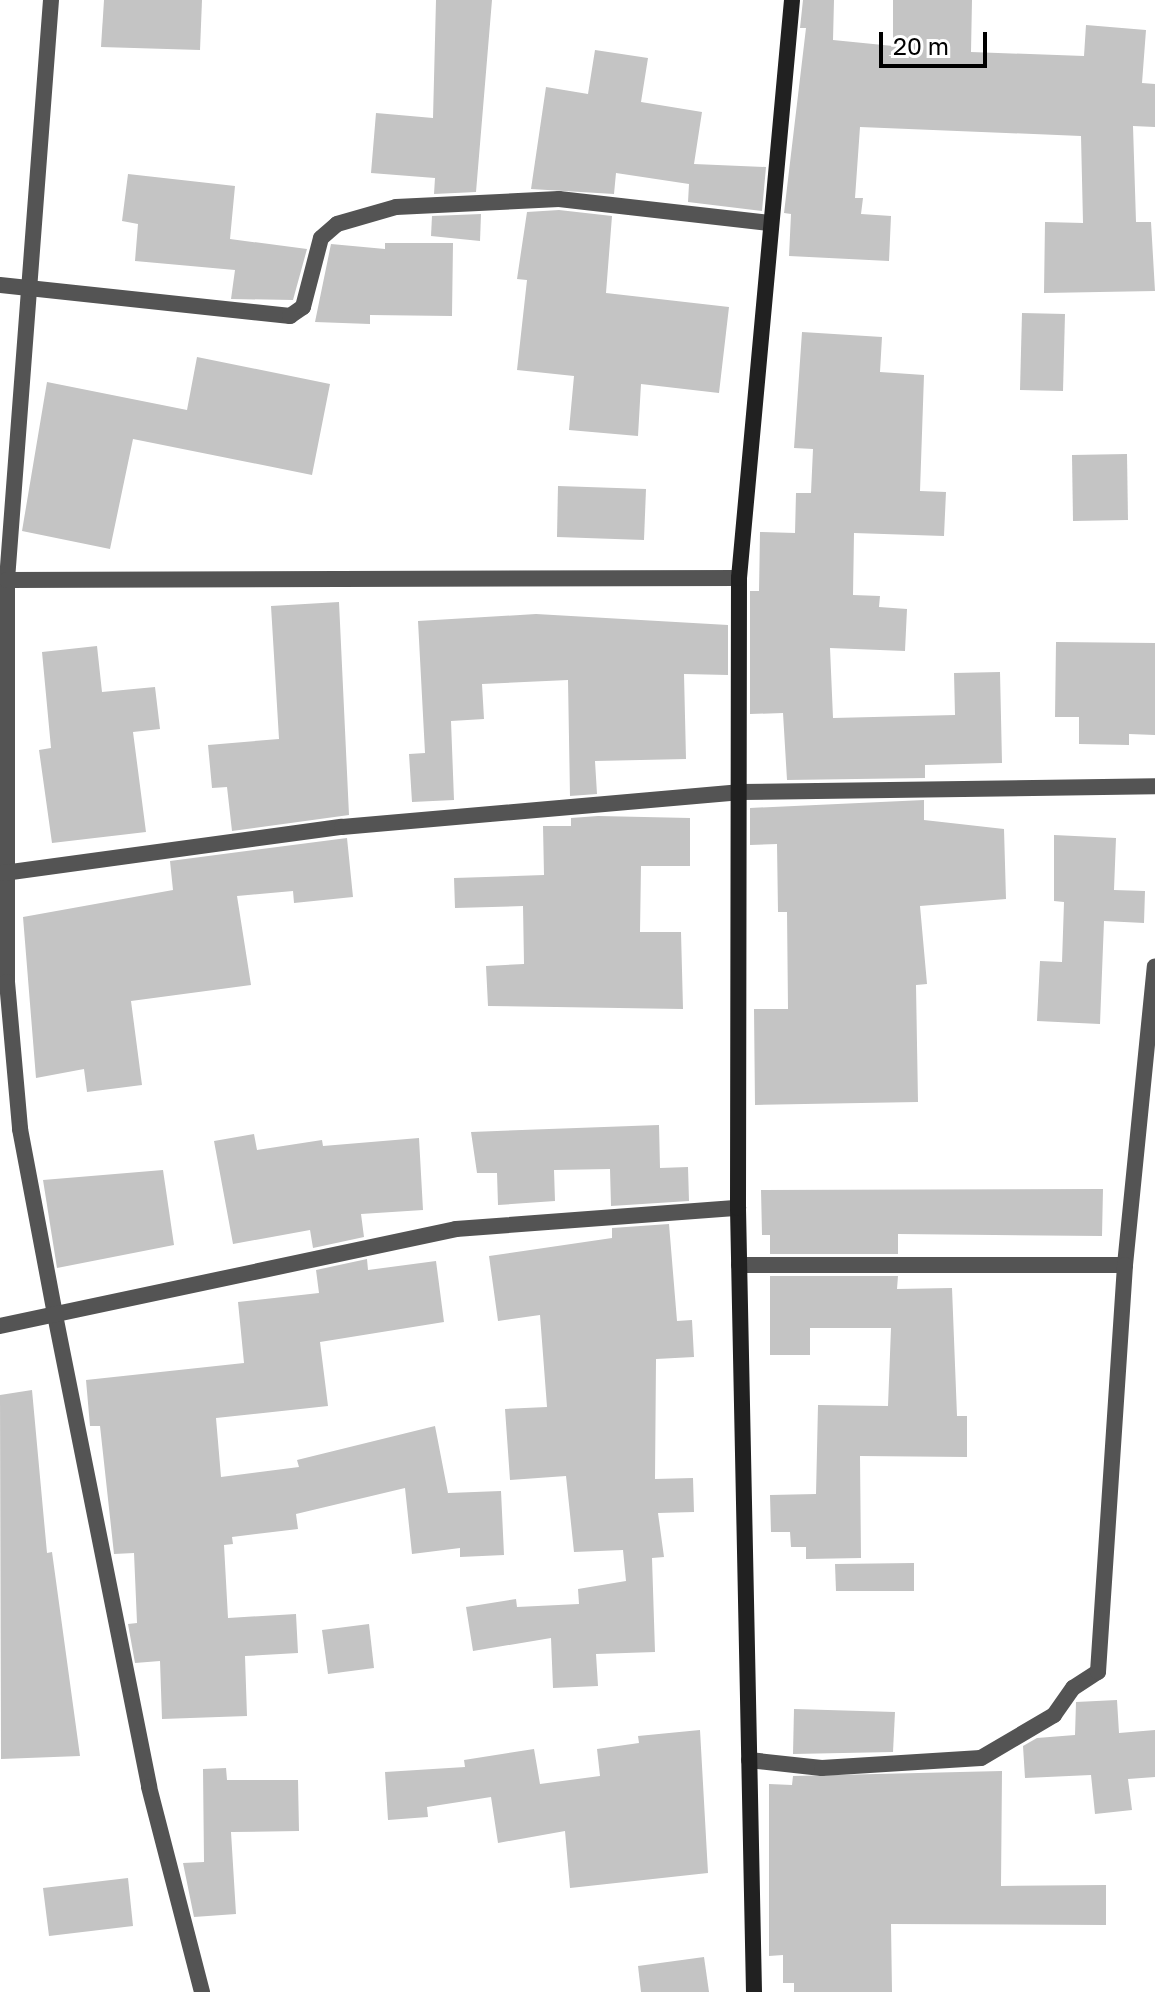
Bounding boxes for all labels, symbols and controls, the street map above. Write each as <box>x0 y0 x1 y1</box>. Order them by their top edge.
scale bar <box>883 16 991 66</box>
text: 20 m <box>893 31 949 60</box>

